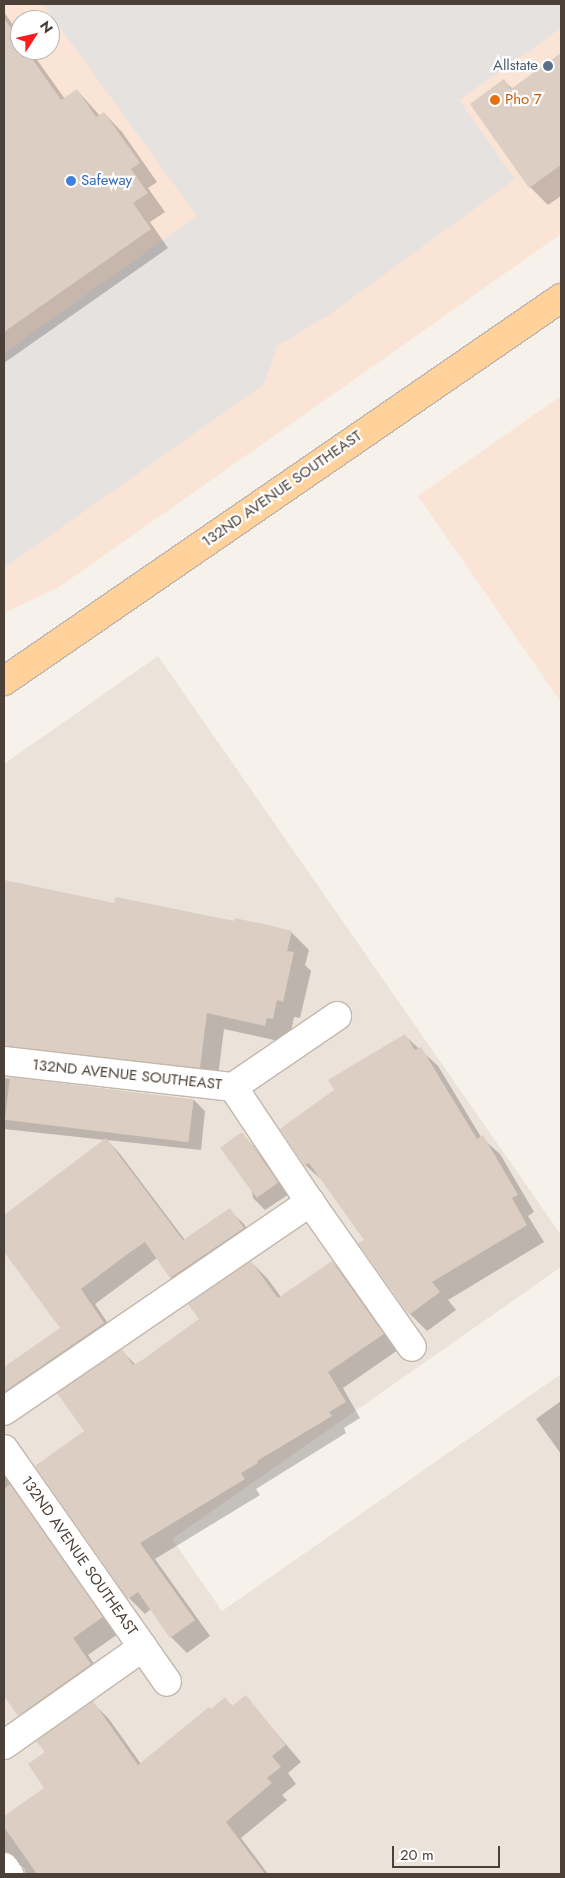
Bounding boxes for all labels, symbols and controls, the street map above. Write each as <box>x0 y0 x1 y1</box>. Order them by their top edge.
north arrow <box>10 10 60 60</box>
text: N <box>35 17 58 37</box>
place label: Allstate <box>493 57 538 75</box>
marker: Allstate <box>542 60 554 72</box>
place label: Pho 7 <box>505 91 542 109</box>
marker: Pho 7 <box>489 94 501 106</box>
place label: Safeway <box>81 172 132 190</box>
marker: Safeway <box>65 175 77 187</box>
street label: 132ND AVENUE SOUTHEAST <box>199 427 365 551</box>
street label: 132ND AVENUE SOUTHEAST <box>31 1056 223 1094</box>
street label: 132ND AVENUE SOUTHEAST <box>17 1473 141 1639</box>
scale bar <box>395 1836 502 1868</box>
text: 20 m <box>400 1844 434 1866</box>

